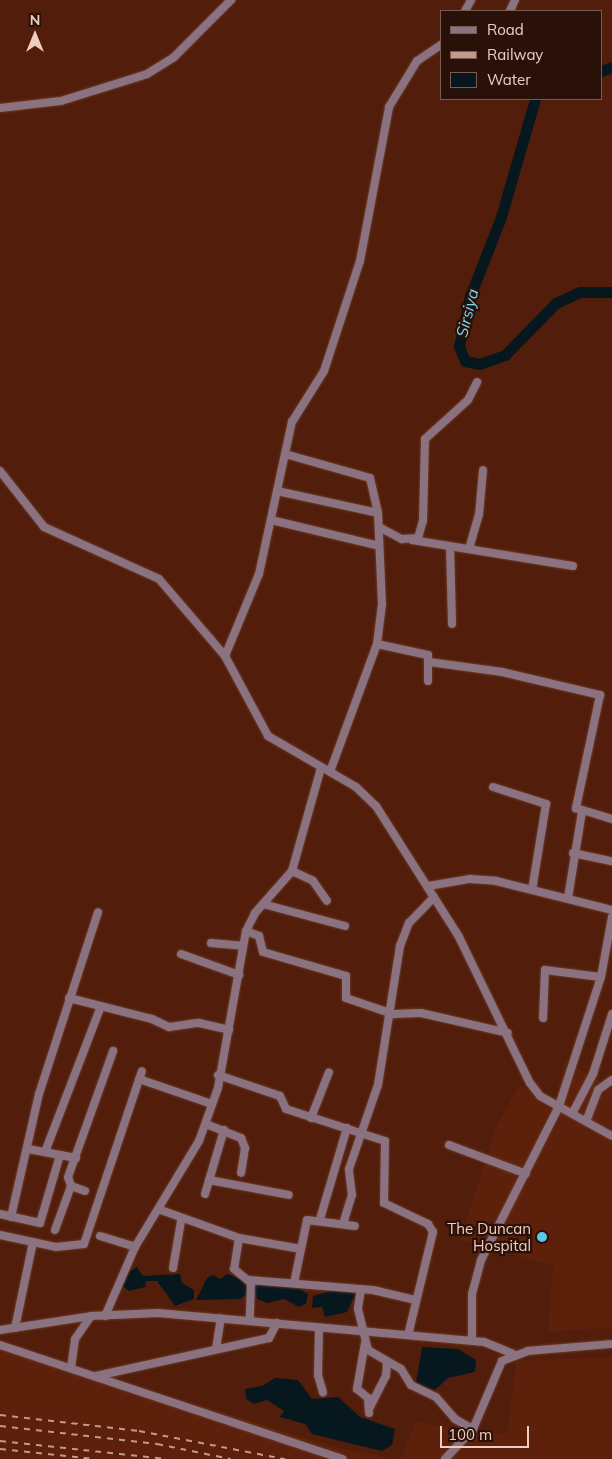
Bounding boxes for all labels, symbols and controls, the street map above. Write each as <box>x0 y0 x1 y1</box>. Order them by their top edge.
north arrow <box>10 10 60 60</box>
legend <box>440 10 602 100</box>
text: N <box>30 11 40 29</box>
text: Road <box>487 20 524 39</box>
text: Railway <box>487 45 543 64</box>
text: Water <box>487 70 531 89</box>
water label: Sirsiya <box>452 287 482 339</box>
place label: The Duncan Hospital <box>447 1219 531 1254</box>
marker: The Duncan Hospital <box>535 1230 549 1244</box>
scale bar <box>442 1416 531 1448</box>
text: 100 m <box>448 1425 492 1444</box>

